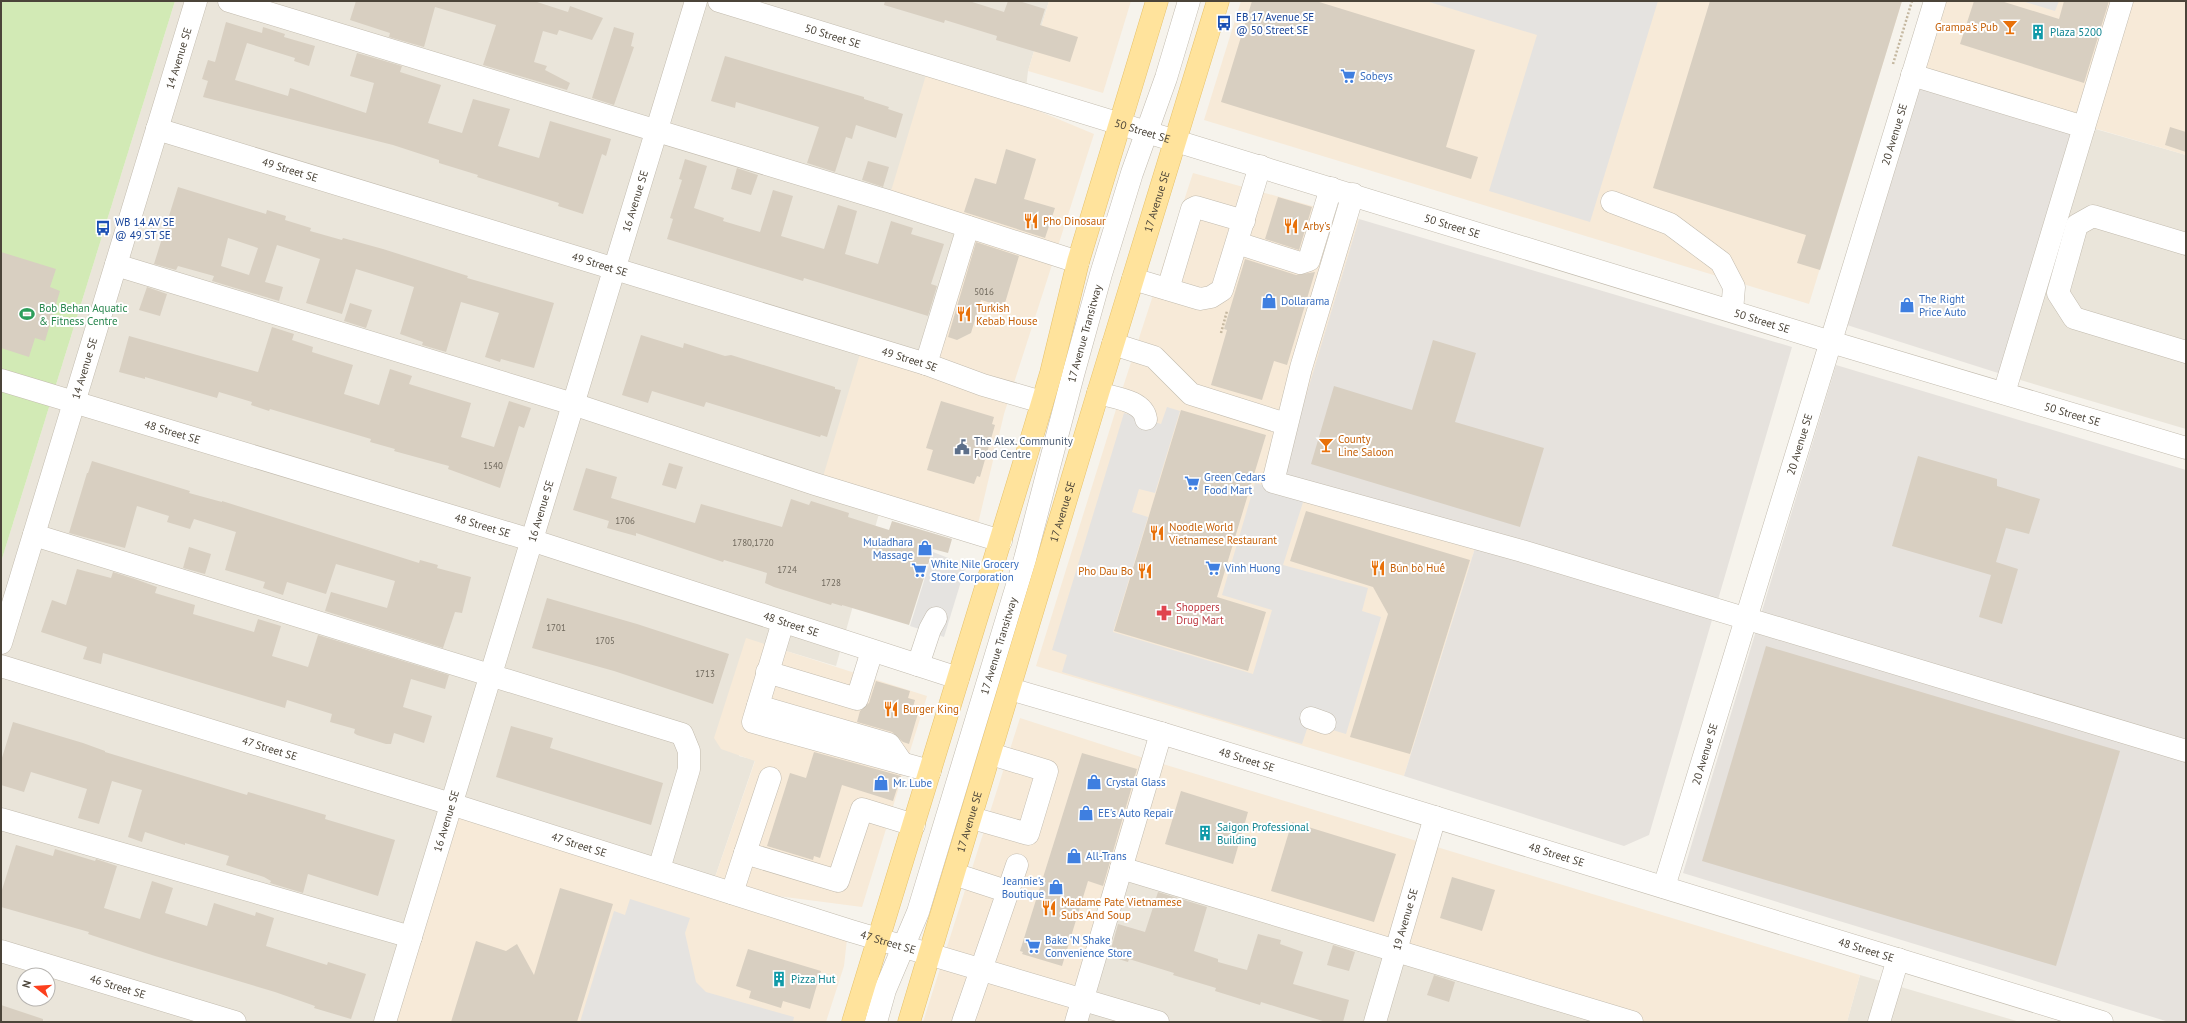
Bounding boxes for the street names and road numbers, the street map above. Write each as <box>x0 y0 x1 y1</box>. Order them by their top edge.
street label: 50 Street SE <box>803 21 863 51</box>
street label: 14 Avenue SE <box>163 26 195 91</box>
street label: 20 Avenue SE <box>1878 102 1910 167</box>
street label: 50 Street SE <box>1113 116 1172 146</box>
street label: 49 Street SE <box>260 154 320 185</box>
street label: 16 Avenue SE <box>619 169 651 234</box>
street label: 17 Avenue SE <box>1141 169 1173 234</box>
street label: 50 Street SE <box>1423 211 1482 241</box>
street label: 49 Street SE <box>570 249 630 279</box>
street label: 17 Avenue Transitway <box>1064 282 1105 384</box>
street label: 50 Street SE <box>1732 306 1792 336</box>
street label: 14 Avenue SE <box>68 336 100 401</box>
street label: 49 Street SE <box>880 344 940 375</box>
street label: 50 Street SE <box>2043 399 2102 429</box>
street label: 20 Avenue SE <box>1783 412 1815 477</box>
street label: 48 Street SE <box>143 417 202 447</box>
street label: 16 Avenue SE <box>525 479 557 544</box>
street label: 17 Avenue SE <box>1047 479 1078 544</box>
street label: 48 Street SE <box>453 510 512 540</box>
street label: 17 Avenue Transitway <box>977 595 1020 696</box>
street label: 48 Street SE <box>761 609 821 640</box>
street label: 20 Avenue SE <box>1689 721 1721 787</box>
street label: 47 Street SE <box>240 733 299 763</box>
street label: 48 Street SE <box>1217 744 1277 775</box>
street label: 16 Avenue SE <box>430 789 462 854</box>
street label: 17 Avenue SE <box>953 790 985 854</box>
street label: 47 Street SE <box>550 829 608 860</box>
street label: 48 Street SE <box>1527 839 1586 870</box>
street label: 19 Avenue SE <box>1389 887 1421 952</box>
street label: 47 Street SE <box>859 927 918 957</box>
street label: 48 Street SE <box>1837 934 1896 965</box>
street label: 46 Street SE <box>88 971 147 1002</box>

